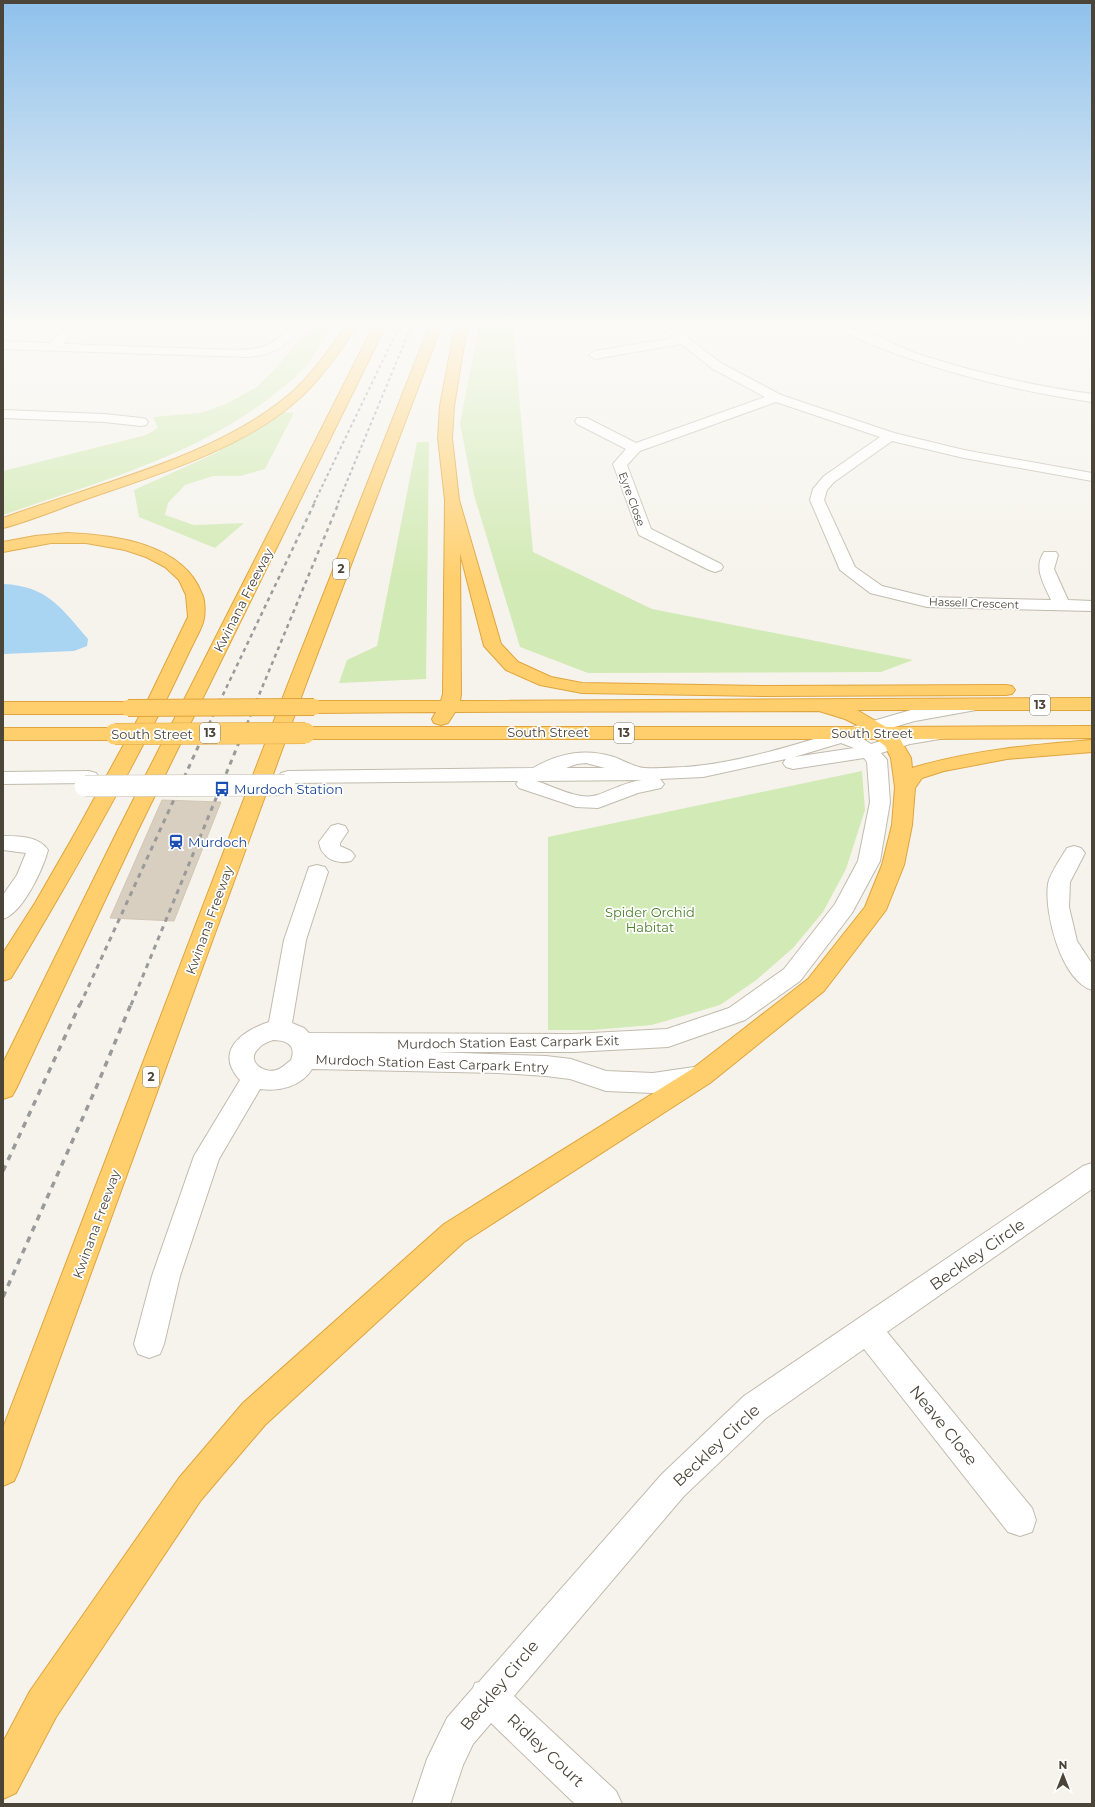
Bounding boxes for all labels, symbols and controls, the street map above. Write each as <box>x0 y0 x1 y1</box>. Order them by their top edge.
street label: Eyre Close <box>616 470 648 528</box>
street label: Kwinana Freeway <box>210 545 277 655</box>
road number: 2 <box>333 559 349 579</box>
street label: Hassell Crescent <box>929 594 1020 612</box>
road number: 13 <box>1030 695 1050 715</box>
road number: 13 <box>200 723 220 743</box>
road number: 13 <box>614 723 634 743</box>
street label: South Street <box>507 724 589 740</box>
street label: South Street <box>831 725 913 741</box>
street label: South Street <box>111 726 193 742</box>
bus stop icon: Murdoch Station <box>213 780 231 798</box>
place label: Murdoch Station <box>234 781 343 797</box>
station icon: Murdoch <box>167 833 185 851</box>
place label: Murdoch <box>188 834 247 850</box>
street label: Kwinana Freeway <box>182 863 236 976</box>
park label: Spider Orchid Habitat <box>605 904 695 935</box>
street label: Murdoch Station East Carpark Exit <box>397 1032 619 1052</box>
street label: Murdoch Station East Carpark Entry <box>315 1051 550 1075</box>
road number: 2 <box>143 1067 159 1087</box>
street label: Kwinana Freeway <box>69 1167 123 1280</box>
street label: Beckley Circle <box>926 1215 1028 1294</box>
street label: Neave Close <box>906 1382 982 1469</box>
street label: Beckley Circle <box>669 1400 764 1490</box>
street label: Beckley Circle <box>456 1636 543 1734</box>
street label: Ridley Court <box>503 1710 588 1791</box>
north arrow <box>1043 1755 1083 1795</box>
text: N <box>1059 1758 1067 1772</box>

